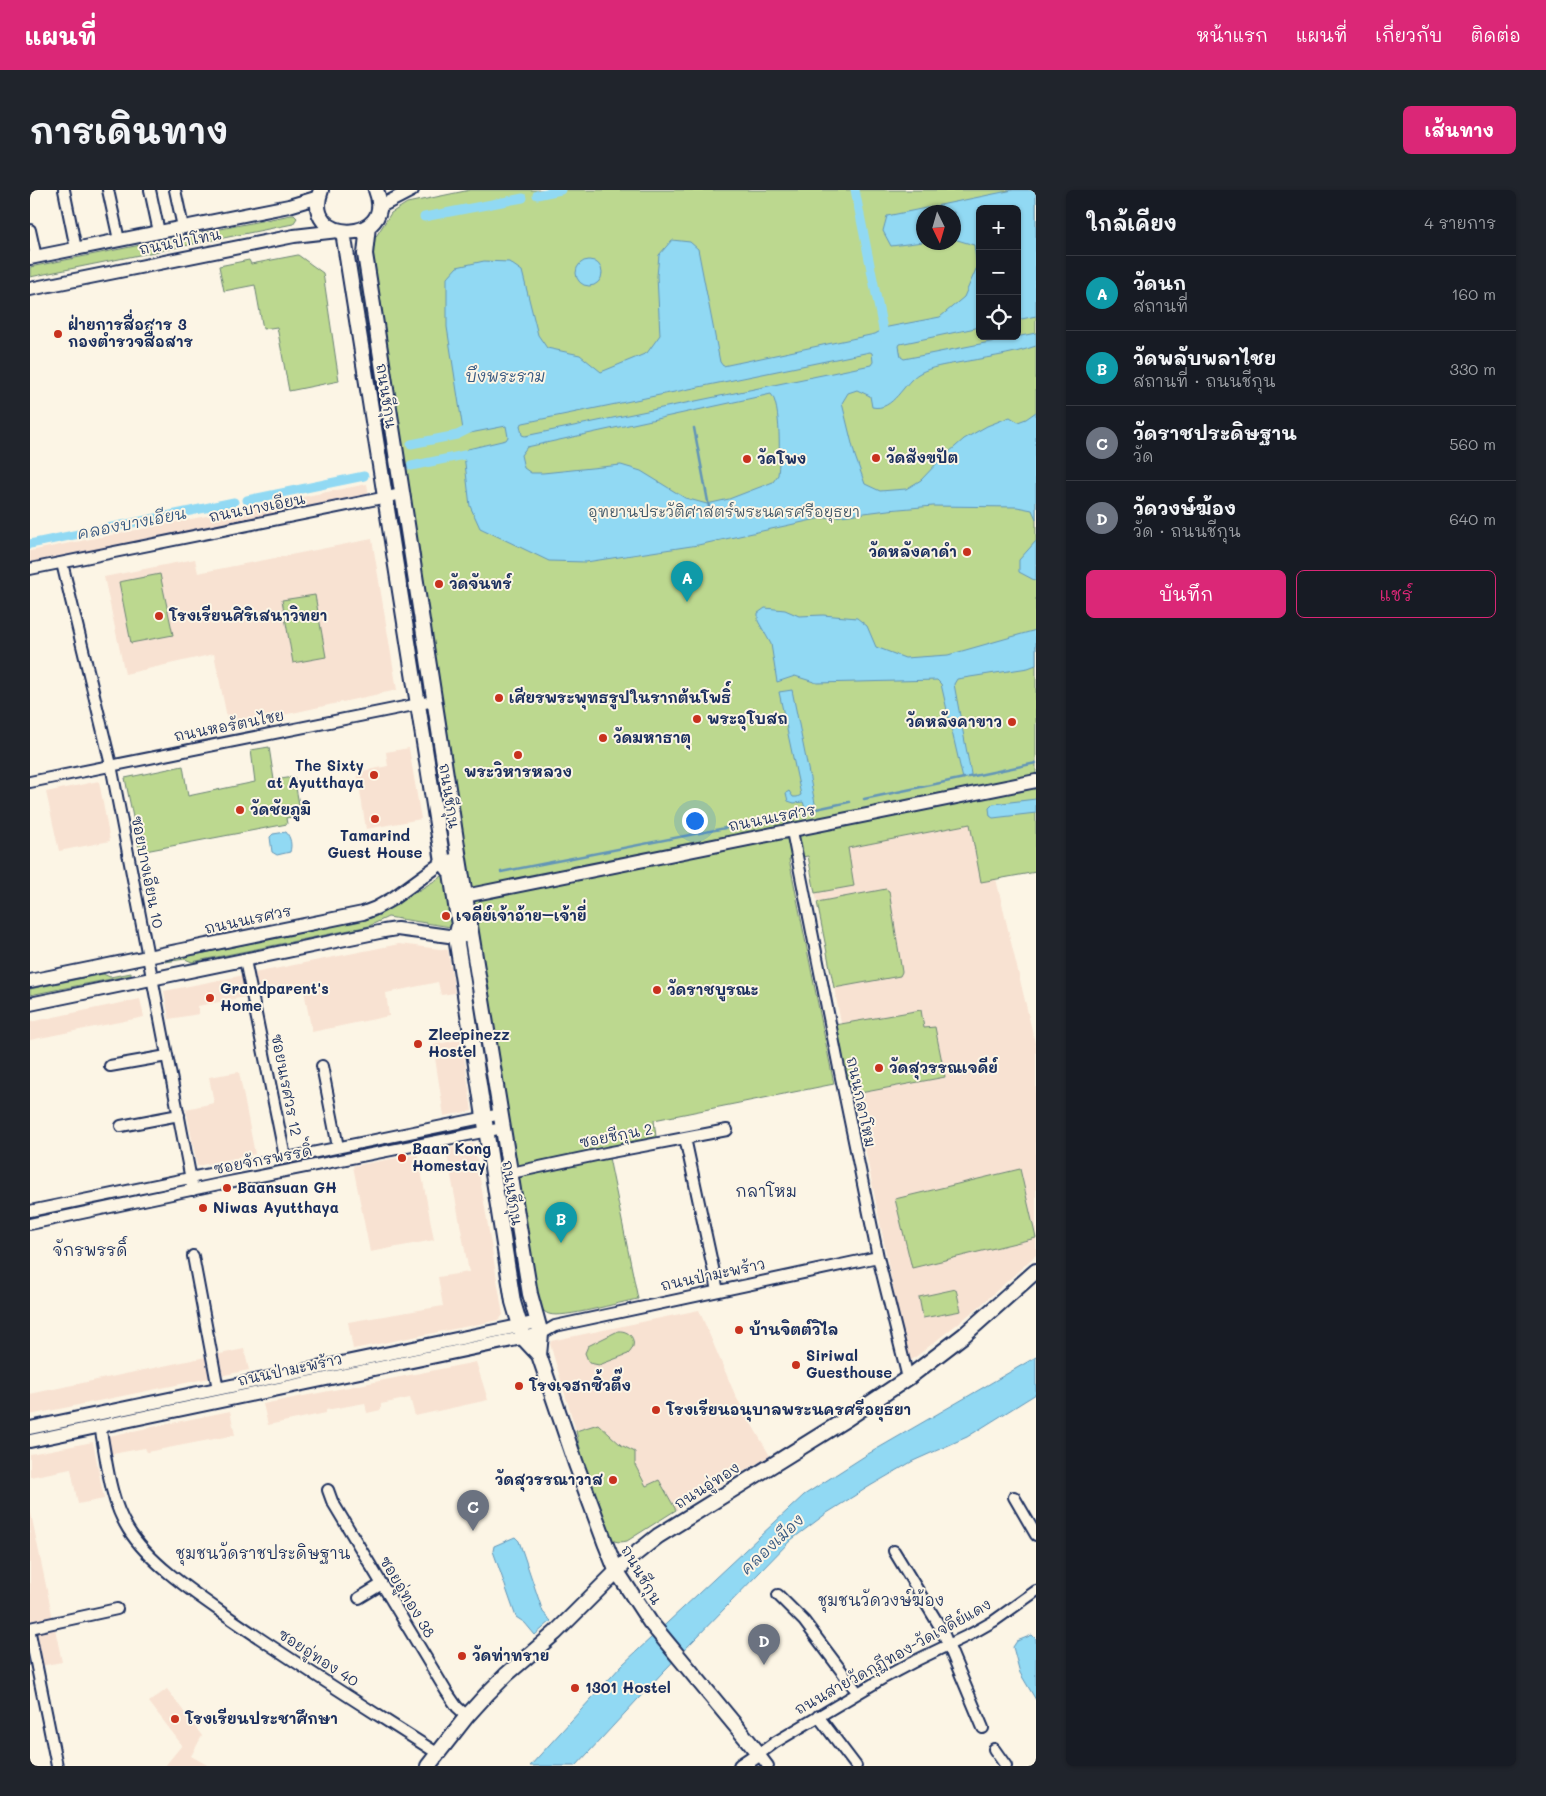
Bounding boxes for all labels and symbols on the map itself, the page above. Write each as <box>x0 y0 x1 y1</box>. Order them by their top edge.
north arrow <box>916 205 961 250</box>
street label: ถนนป่าโทน <box>137 223 223 259</box>
place label: ฝ่ายการสื่อสาร 3 กองตำรวจสื่อสาร <box>68 309 194 351</box>
marker: ฝ่ายการสื่อสาร 3 กองตำรวจสื่อสาร <box>52 328 64 340</box>
street label: ถนนชีกุน <box>370 362 402 430</box>
water label: บึงพระราม <box>465 365 545 386</box>
place label: วัดสังขปัต <box>886 446 958 467</box>
place label: วัดโพง <box>757 447 806 468</box>
marker: วัดสังขปัต <box>870 452 882 464</box>
marker: วัดโพง <box>741 453 753 465</box>
street label: ถนนบางเอียน <box>207 488 307 526</box>
water label: คลองบางเอียน <box>75 501 188 543</box>
park label: อุทยานประวัติศาสตร์พระนครศรีอยุธยา <box>588 501 860 523</box>
place label: วัดหลังคาดำ <box>869 540 957 561</box>
marker: วัดหลังคาดำ <box>961 546 973 558</box>
pin: A <box>671 561 703 602</box>
place label: วัดจันทร์ <box>449 572 513 593</box>
marker: วัดจันทร์ <box>433 578 445 590</box>
place label: โรงเรียนศิริเสนาวิทยา <box>168 604 327 625</box>
marker: โรงเรียนศิริเสนาวิทยา <box>153 610 165 622</box>
place label: เศียรพระพุทธรูปในรากต้นโพธิ์ <box>509 681 732 710</box>
marker: เศียรพระพุทธรูปในรากต้นโพธิ์ <box>493 692 505 704</box>
street label: ถนนหอรัตนไชย <box>172 704 286 746</box>
place label: พระอุโบสถ <box>707 708 787 731</box>
place label: วัดหลังคาขาว <box>906 710 1002 731</box>
marker: พระอุโบสถ <box>691 713 703 725</box>
marker: วัดหลังคาขาว <box>1006 716 1018 728</box>
place label: วัดมหาธาตุ <box>613 726 691 750</box>
marker: วัดมหาธาตุ <box>597 732 609 744</box>
marker: พระวิหารหลวง <box>512 749 524 761</box>
place label: The Sixty at Ayutthaya <box>267 755 364 792</box>
place label: พระวิหารหลวง <box>464 761 572 781</box>
street label: ถนนชีกุน <box>433 762 465 830</box>
marker: The Sixty at Ayutthaya <box>368 769 380 781</box>
place label: วัดชัยภูมิ <box>250 798 311 822</box>
street label: ถนนนเรศวร <box>726 799 817 835</box>
marker: วัดชัยภูมิ <box>234 804 246 816</box>
your location <box>682 808 708 834</box>
marker: Tamarind Guest House <box>369 813 381 825</box>
street label: ซอยบางเอียน 10 <box>127 814 169 930</box>
place label: Tamarind Guest House <box>328 825 423 862</box>
place label: เจดีย์เจ้าอ้าย–เจ้ายี่ <box>456 899 587 925</box>
street label: ถนนนเรศวร <box>202 900 293 938</box>
marker: เจดีย์เจ้าอ้าย–เจ้ายี่ <box>440 910 452 922</box>
place label: Grandparent's Home <box>220 978 329 1015</box>
place label: วัดราชบูรณะ <box>667 978 759 1002</box>
marker: วัดราชบูรณะ <box>651 984 663 996</box>
marker: Grandparent's Home <box>204 992 216 1004</box>
place label: Zleepinezz Hostel <box>428 1024 510 1061</box>
street label: ซอยนเรศวร 12 <box>267 1032 307 1138</box>
marker: Zleepinezz Hostel <box>412 1038 424 1050</box>
street label: ถนนกลาโหม <box>843 1055 881 1149</box>
place label: วัดสุวรรณเจดีย์ <box>889 1056 999 1080</box>
marker: วัดสุวรรณเจดีย์ <box>873 1062 885 1074</box>
street label: ซอยชีกุน 2 <box>577 1118 655 1154</box>
street label: ซอยจักรพรรดิ์ <box>211 1135 314 1178</box>
place label: Baan Kong Homestay <box>412 1138 491 1175</box>
marker: Baan Kong Homestay <box>396 1152 408 1164</box>
street label: ถนนชีกุน <box>496 1159 528 1227</box>
place label: Baansuan GH <box>237 1177 337 1197</box>
district label: กลาโหม <box>735 1180 797 1201</box>
marker: Baansuan GH <box>221 1182 233 1194</box>
place label: Niwas Ayutthaya <box>213 1197 339 1217</box>
marker: Niwas Ayutthaya <box>197 1202 209 1214</box>
pin: B <box>545 1202 577 1243</box>
district label: จักรพรรดิ์ <box>52 1236 128 1260</box>
street label: ถนนป่ามะพร้าว <box>659 1253 767 1295</box>
place label: บ้านจิตต์วิไล <box>749 1319 838 1339</box>
marker: บ้านจิตต์วิไล <box>733 1324 745 1336</box>
place label: Siriwal Guesthouse <box>806 1345 892 1382</box>
street label: ถนนป่ามะพร้าว <box>236 1348 344 1390</box>
marker: Siriwal Guesthouse <box>790 1359 802 1371</box>
place label: โรงเจฮกซิ้วตึ๊ง <box>528 1367 631 1395</box>
marker: โรงเจฮกซิ้วตึ๊ง <box>513 1380 525 1392</box>
place label: โรงเรียนอนุบาลพระนครศรีอยุธยา <box>665 1398 911 1422</box>
marker: โรงเรียนอนุบาลพระนครศรีอยุธยา <box>650 1404 662 1416</box>
street label: ถนนอู่ทอง <box>670 1457 744 1515</box>
place label: วัดสุวรรณาวาส <box>495 1468 603 1492</box>
marker: วัดสุวรรณาวาส <box>607 1474 619 1486</box>
pin: C <box>457 1490 489 1531</box>
water label: คลองเมือง <box>735 1509 808 1578</box>
district label: ชุมชนวัดราชประดิษฐาน <box>176 1541 351 1566</box>
street label: ถนนชีกุน <box>615 1541 667 1609</box>
street label: ซอยอู่ทอง 38 <box>374 1552 440 1642</box>
district label: ชุมชนวัดวงษ์ฆ้อง <box>818 1588 944 1613</box>
street label: ถนนสายวัดกุฎีทอง-วัดเจดีย์แดง <box>790 1593 995 1720</box>
street label: ซอยอู่ทอง 40 <box>273 1624 363 1692</box>
pin: D <box>748 1624 780 1665</box>
place label: วัดท่าทราย <box>472 1644 549 1665</box>
marker: วัดท่าทราย <box>456 1650 468 1662</box>
place label: 1301 Hostel <box>585 1677 671 1697</box>
marker: 1301 Hostel <box>569 1682 581 1694</box>
place label: โรงเรียนประชาศึกษา <box>184 1707 338 1728</box>
marker: โรงเรียนประชาศึกษา <box>169 1713 181 1725</box>

